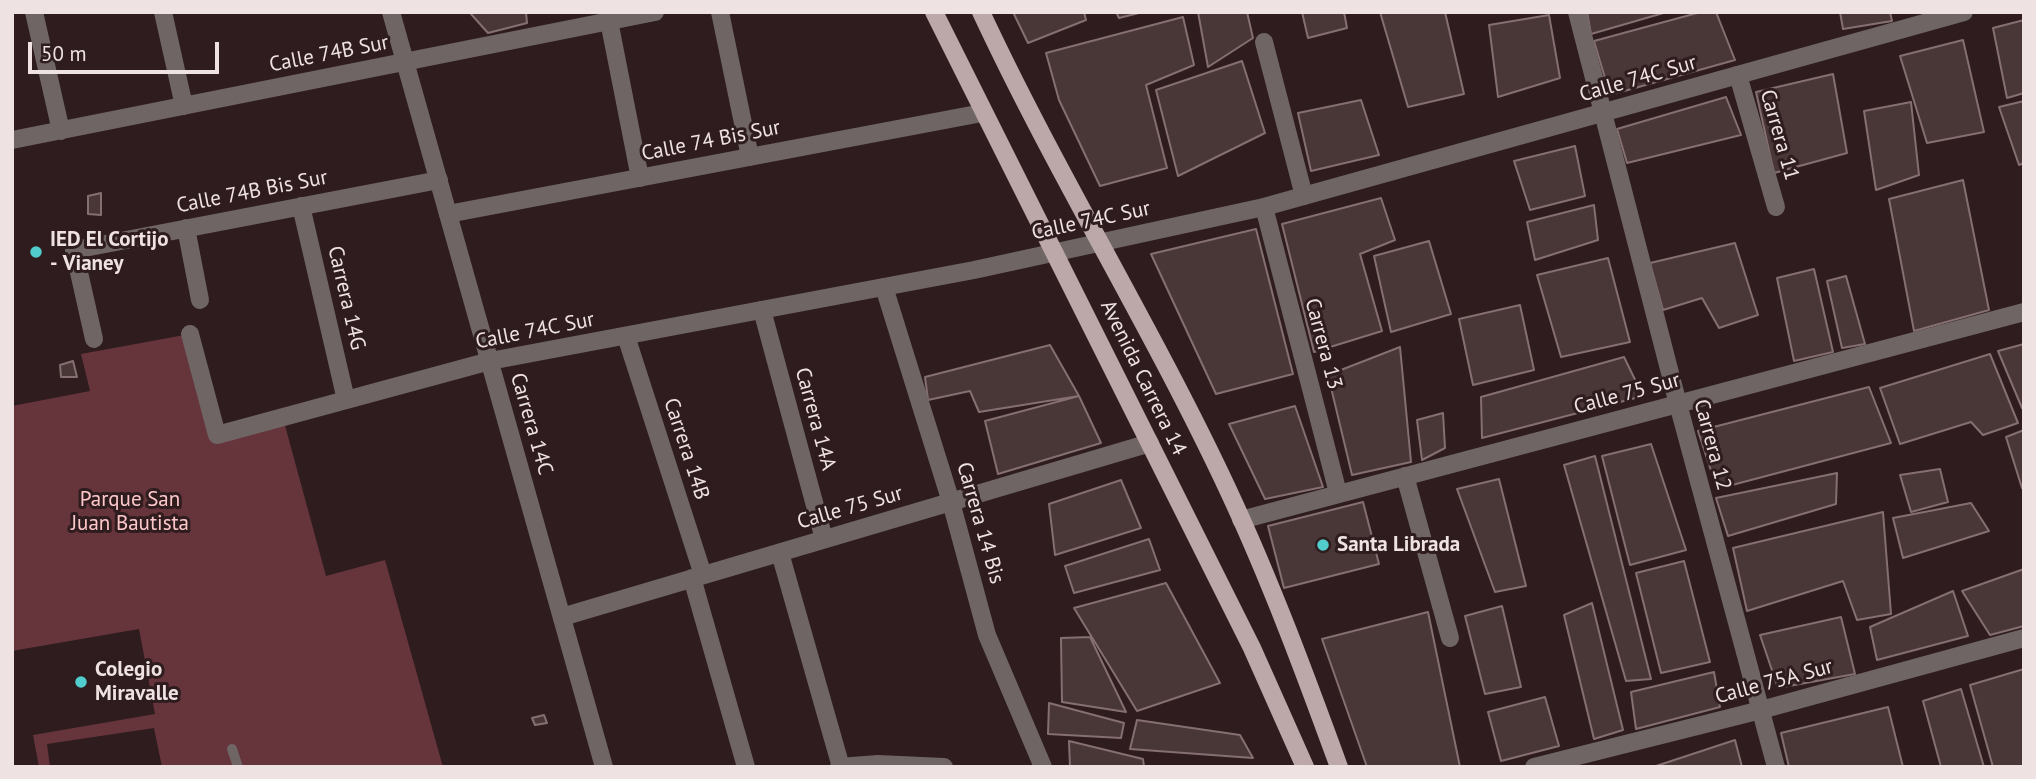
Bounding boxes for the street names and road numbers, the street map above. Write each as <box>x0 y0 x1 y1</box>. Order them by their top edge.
street label: Calle 74B Sur <box>267 30 391 78</box>
street label: Calle 74C Sur <box>1577 50 1699 108</box>
street label: Carrera 11 <box>1754 87 1804 183</box>
street label: Calle 74 Bis Sur <box>639 115 783 167</box>
street label: Calle 74B Bis Sur <box>174 165 330 219</box>
street label: Calle 74C Sur <box>1029 196 1153 246</box>
street label: Carrera 14G <box>322 244 370 352</box>
street label: Avenida Carrera 14 <box>1095 296 1191 460</box>
street label: Carrera 13 <box>1299 296 1347 392</box>
street label: Calle 74C Sur <box>473 307 597 355</box>
street label: Carrera 14A <box>789 365 841 473</box>
street label: Calle 75 Sur <box>1571 368 1683 420</box>
street label: Carrera 14C <box>504 370 558 478</box>
street label: Carrera 14B <box>658 395 714 503</box>
street label: Carrera 12 <box>1688 397 1736 493</box>
street label: Carrera 14 Bis <box>951 459 1009 587</box>
street label: Calle 75 Sur <box>794 481 906 535</box>
street label: Calle 75A Sur <box>1712 654 1836 710</box>

